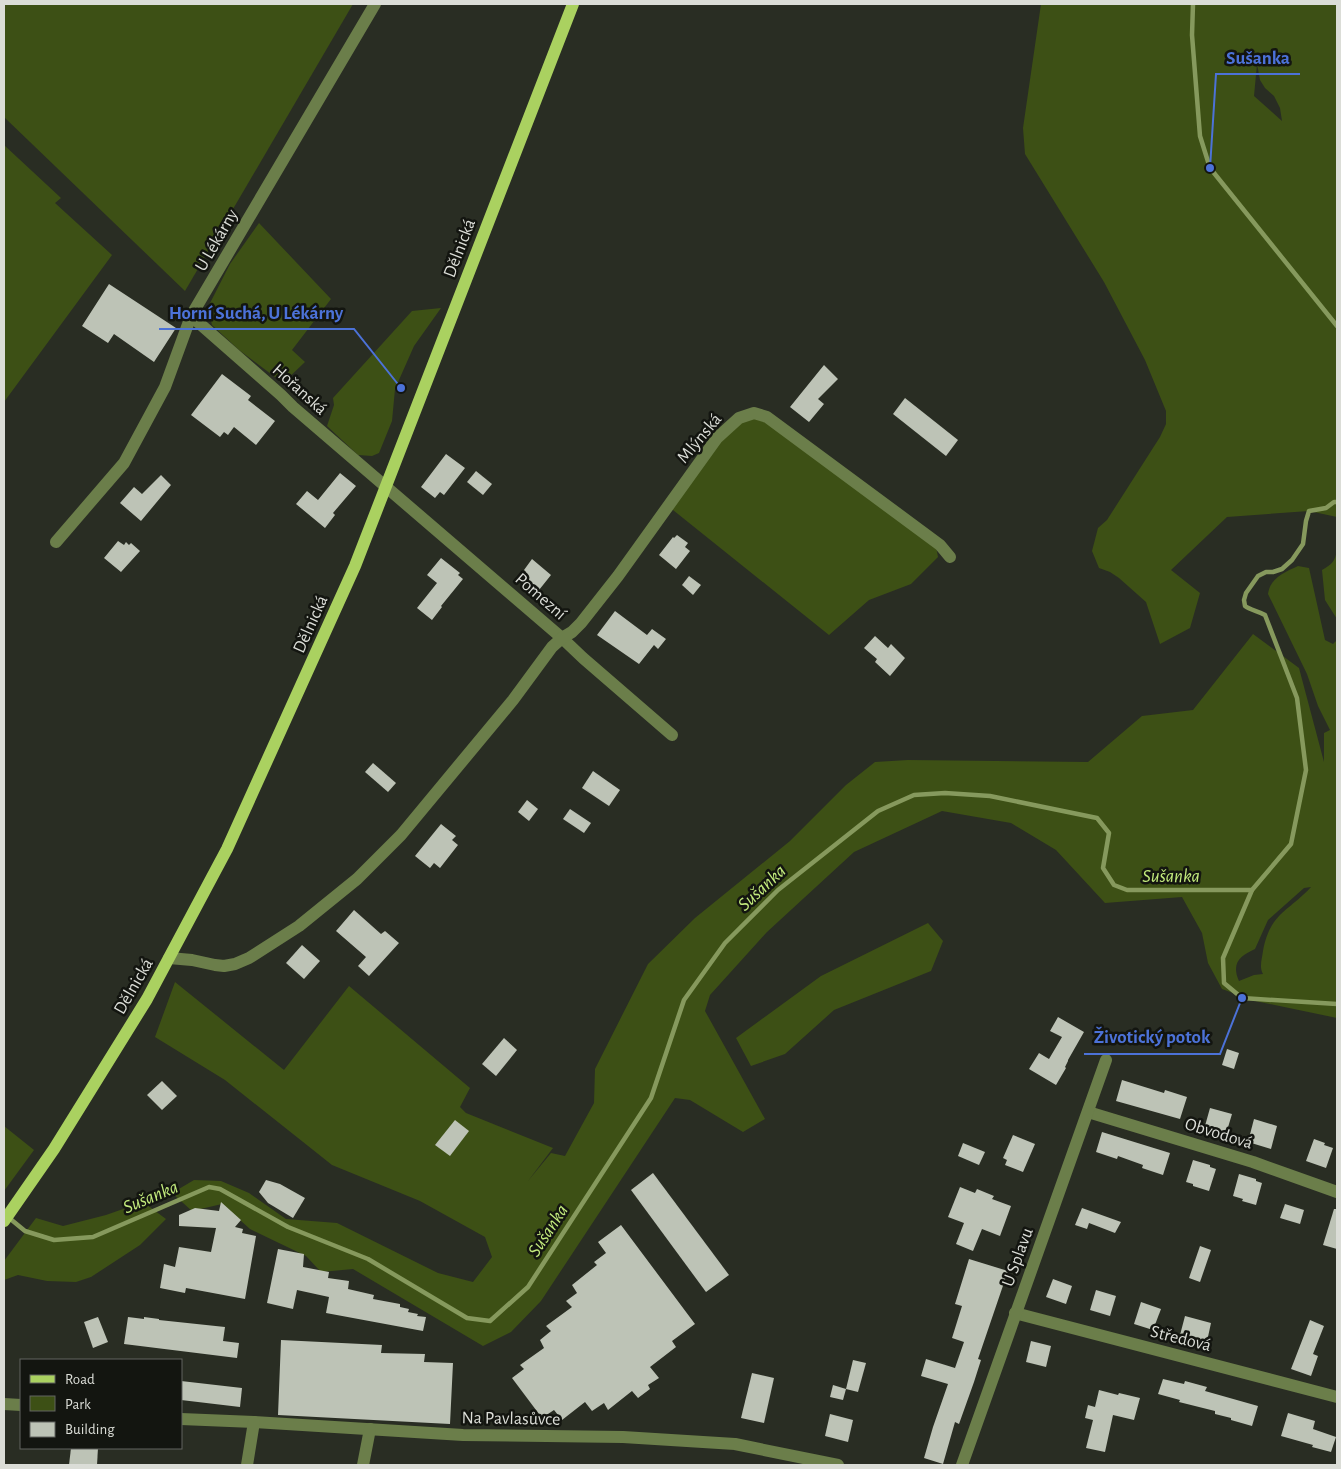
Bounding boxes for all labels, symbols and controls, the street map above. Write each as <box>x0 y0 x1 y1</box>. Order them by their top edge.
callout: Sušanka <box>1216 40 1300 74</box>
text: Sušanka <box>1226 49 1290 68</box>
street label: U Lékárny <box>192 206 242 275</box>
street label: Dělnická <box>441 217 479 280</box>
callout: Horní Suchá, U Lékárny <box>159 295 354 329</box>
text: Horní Suchá, U Lékárny <box>169 304 344 323</box>
street label: Hořanská <box>269 361 330 419</box>
street label: Mlýnská <box>674 410 725 467</box>
street label: Pomezní <box>511 570 570 624</box>
street label: Dělnická <box>290 593 332 656</box>
water label: Sušanka <box>734 861 790 915</box>
water label: Sušanka <box>1142 867 1200 886</box>
street label: Dělnická <box>111 956 157 1017</box>
callout: Životický potok <box>1084 1020 1220 1054</box>
text: Životický potok <box>1094 1026 1211 1047</box>
street label: Obvodová <box>1183 1115 1255 1153</box>
water label: Sušanka <box>120 1177 181 1217</box>
water label: Sušanka <box>525 1201 572 1260</box>
street label: U Splavu <box>999 1226 1037 1289</box>
street label: Středová <box>1149 1323 1213 1355</box>
legend <box>20 1359 182 1449</box>
text: Road <box>65 1372 95 1387</box>
text: Park <box>65 1397 91 1412</box>
street label: Na Pavlasůvce <box>461 1409 561 1429</box>
text: Building <box>65 1422 115 1437</box>

